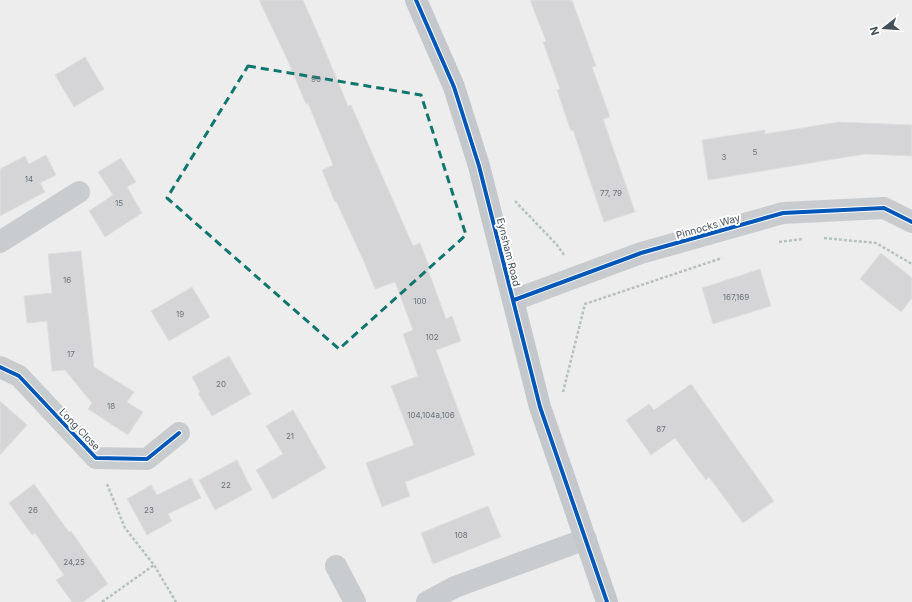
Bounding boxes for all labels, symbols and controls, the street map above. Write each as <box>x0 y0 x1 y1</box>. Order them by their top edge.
north arrow <box>864 8 904 48</box>
text: N <box>867 25 882 37</box>
house number: 90 <box>311 74 321 84</box>
house number: 5 <box>753 147 758 157</box>
house number: 3 <box>722 152 727 162</box>
house number: 14 <box>25 174 33 184</box>
house number: 77, 79 <box>600 188 622 198</box>
house number: 15 <box>115 198 123 208</box>
street label: Pinnocks Way <box>674 211 742 241</box>
street label: Eynsham Road <box>495 217 523 287</box>
house number: 16 <box>63 275 71 285</box>
house number: 167,169 <box>723 292 749 302</box>
house number: 100 <box>413 296 427 306</box>
house number: 19 <box>176 309 184 319</box>
house number: 102 <box>425 332 439 342</box>
house number: 17 <box>67 349 75 359</box>
house number: 20 <box>216 379 226 389</box>
house number: 18 <box>107 401 115 411</box>
street label: Long Close <box>57 406 103 452</box>
house number: 104,104a,106 <box>407 410 455 420</box>
house number: 87 <box>656 424 666 434</box>
house number: 21 <box>286 431 294 441</box>
house number: 22 <box>221 480 231 490</box>
house number: 26 <box>28 505 38 515</box>
house number: 23 <box>144 505 154 515</box>
house number: 108 <box>454 530 468 540</box>
house number: 24,25 <box>63 557 85 567</box>

